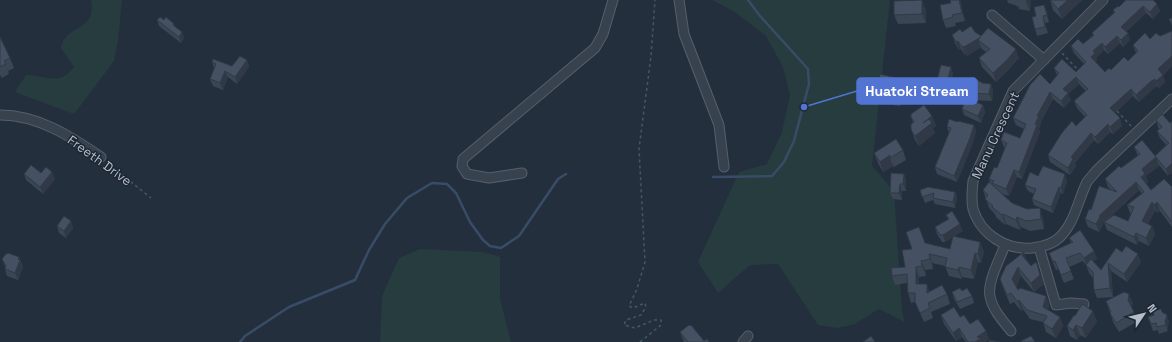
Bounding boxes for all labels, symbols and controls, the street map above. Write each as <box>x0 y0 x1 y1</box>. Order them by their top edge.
callout: Huatoki Stream <box>857 78 977 104</box>
text: Huatoki Stream <box>865 82 969 100</box>
street label: Manu Crescent <box>968 89 1023 182</box>
street label: Freeth Drive <box>64 131 135 189</box>
north arrow <box>1124 294 1164 334</box>
text: N <box>1144 301 1160 315</box>

